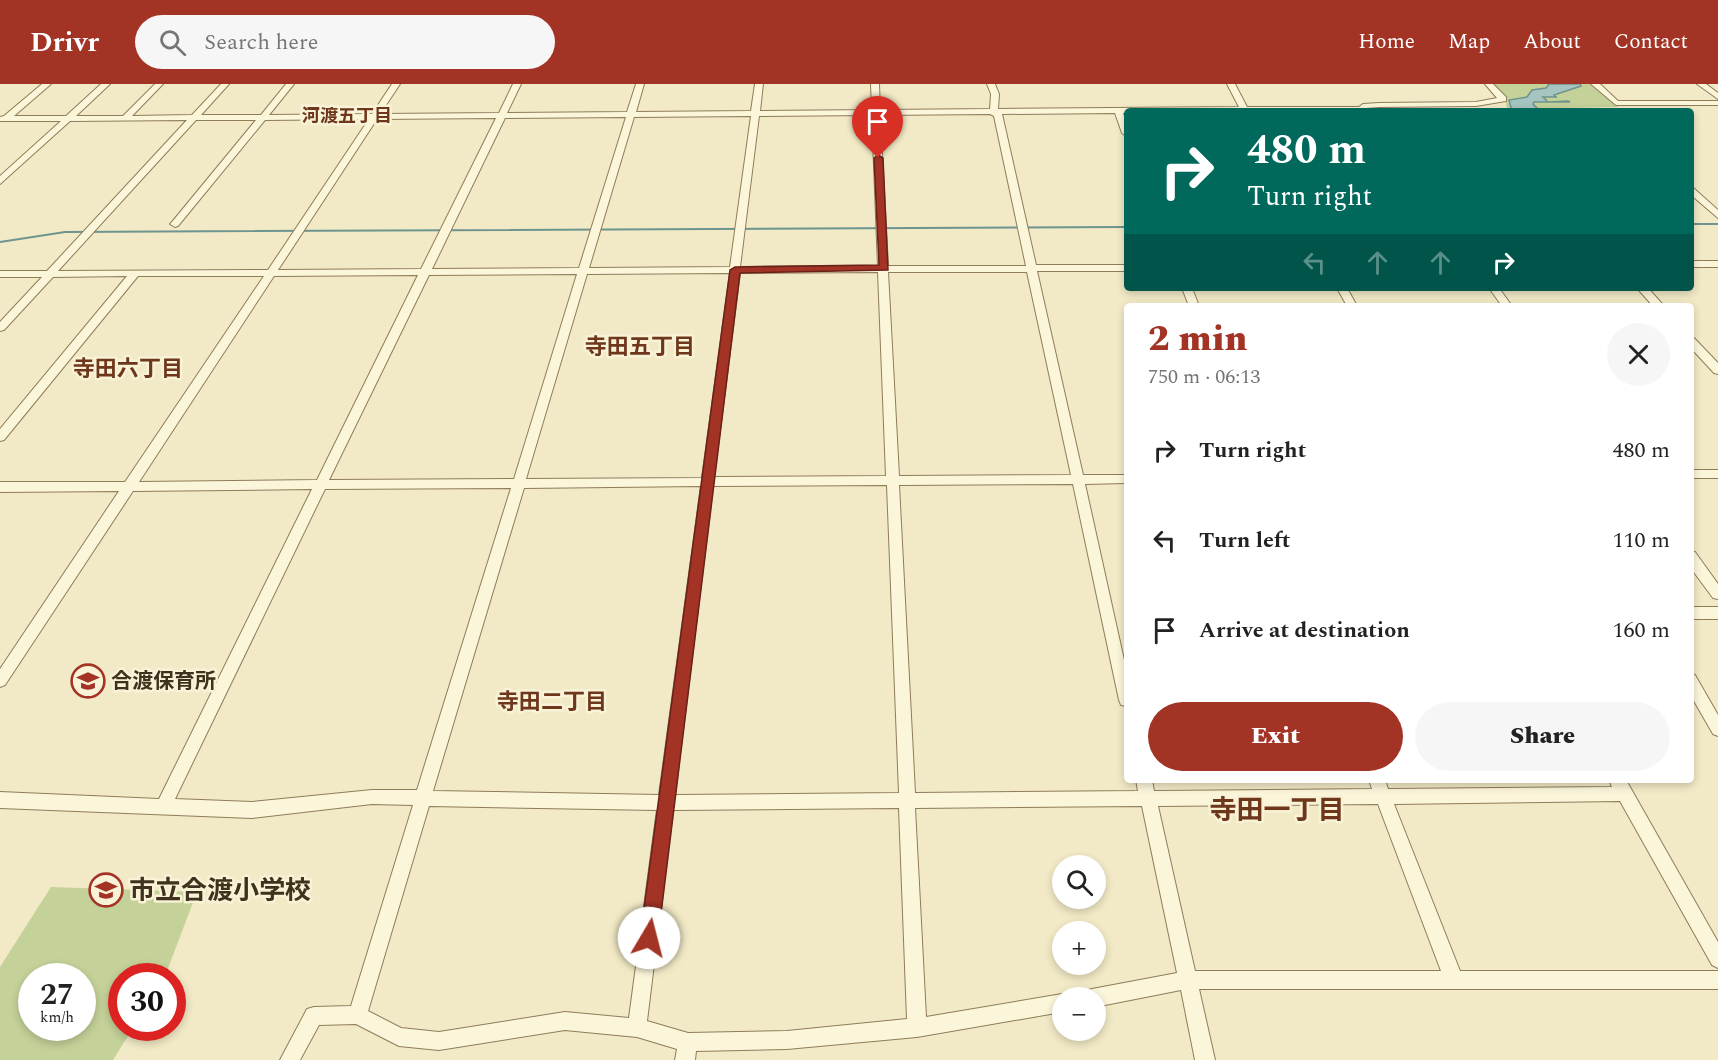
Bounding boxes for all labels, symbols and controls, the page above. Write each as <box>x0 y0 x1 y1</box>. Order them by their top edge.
search box <box>135 15 555 69</box>
text: Drivr <box>30 21 99 64</box>
icon: search <box>156 26 189 59</box>
text: Search here <box>204 26 318 59</box>
text: Home <box>1358 26 1415 58</box>
text: Map <box>1448 26 1490 58</box>
text: About <box>1523 26 1581 58</box>
text: Contact <box>1614 26 1688 58</box>
pin <box>852 96 903 158</box>
district label: 河渡五丁目 <box>302 103 392 130</box>
icon: arrive <box>861 105 894 138</box>
text: 480 m <box>1247 119 1366 182</box>
icon: right <box>1148 132 1226 210</box>
text: Turn right <box>1247 176 1372 218</box>
icon: left <box>1298 246 1331 279</box>
icon: ahead <box>1361 246 1394 279</box>
icon: ahead <box>1424 246 1457 279</box>
icon: right <box>1487 246 1520 279</box>
text: 2 min <box>1148 312 1248 367</box>
button: close <box>1607 323 1670 386</box>
district label: 寺田五丁目 <box>585 331 695 364</box>
district label: 寺田六丁目 <box>73 353 183 386</box>
text: 750 m · 06:13 <box>1148 362 1260 392</box>
icon: right <box>1148 434 1181 467</box>
text: Turn right <box>1199 434 1306 467</box>
text: 480 m <box>1613 434 1670 467</box>
icon: left <box>1148 524 1181 557</box>
text: Turn left <box>1199 524 1291 557</box>
text: 110 m <box>1613 524 1670 557</box>
icon: arrive <box>1148 614 1181 647</box>
text: Arrive at destination <box>1199 614 1410 647</box>
text: 160 m <box>1613 614 1670 647</box>
school or university icon: 合渡保育所 <box>70 663 106 699</box>
place label: 合渡保育所 <box>111 666 216 698</box>
district label: 寺田二丁目 <box>497 686 607 719</box>
button: Exit <box>1148 702 1403 771</box>
button: Share <box>1415 702 1670 771</box>
district label: 寺田一丁目 <box>1210 790 1345 832</box>
map controls <box>1052 855 1106 1041</box>
button: search <box>1052 855 1106 909</box>
place label: 市立合渡小学校 <box>129 871 311 911</box>
school or university icon: 市立合渡小学校 <box>88 872 124 908</box>
position arrow <box>617 906 681 970</box>
button: + <box>1052 921 1106 975</box>
speed limit sign: 30 <box>108 963 186 1041</box>
text: 27 <box>40 972 74 1018</box>
button: − <box>1052 987 1106 1041</box>
text: km/h <box>40 1006 74 1029</box>

